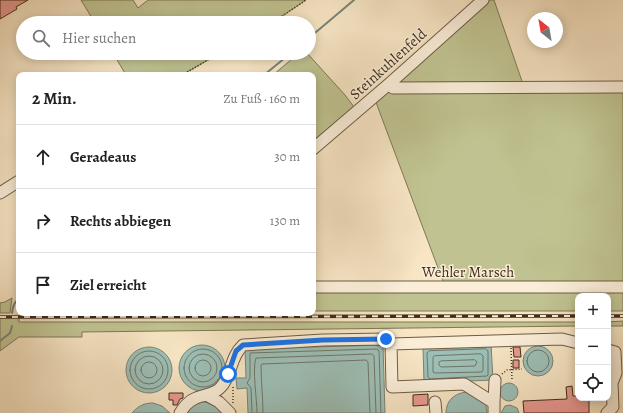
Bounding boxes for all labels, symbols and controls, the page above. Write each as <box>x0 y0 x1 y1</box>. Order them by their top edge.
north arrow <box>527 12 563 48</box>
search box <box>16 16 316 60</box>
street label: Steinkuhlenfeld <box>345 23 432 104</box>
icon: search <box>30 27 52 49</box>
text: Hier suchen <box>62 28 136 48</box>
text: 2 Min. <box>32 87 77 110</box>
text: Zu Fuß · 160 m <box>223 90 300 107</box>
icon: ahead <box>32 146 54 168</box>
text: Geradeaus <box>70 147 136 167</box>
text: 30 m <box>274 148 300 165</box>
icon: right <box>32 210 54 232</box>
text: Rechts abbiegen <box>70 211 171 231</box>
text: 130 m <box>270 212 300 229</box>
street label: Wehler Marsch <box>421 262 514 282</box>
icon: arrive <box>32 274 54 296</box>
text: Ziel erreicht <box>70 275 146 295</box>
map controls <box>575 293 611 401</box>
button: + <box>575 293 611 329</box>
button: − <box>575 329 611 365</box>
route end <box>377 330 395 348</box>
route start <box>219 365 237 383</box>
button: locate <box>575 365 611 401</box>

